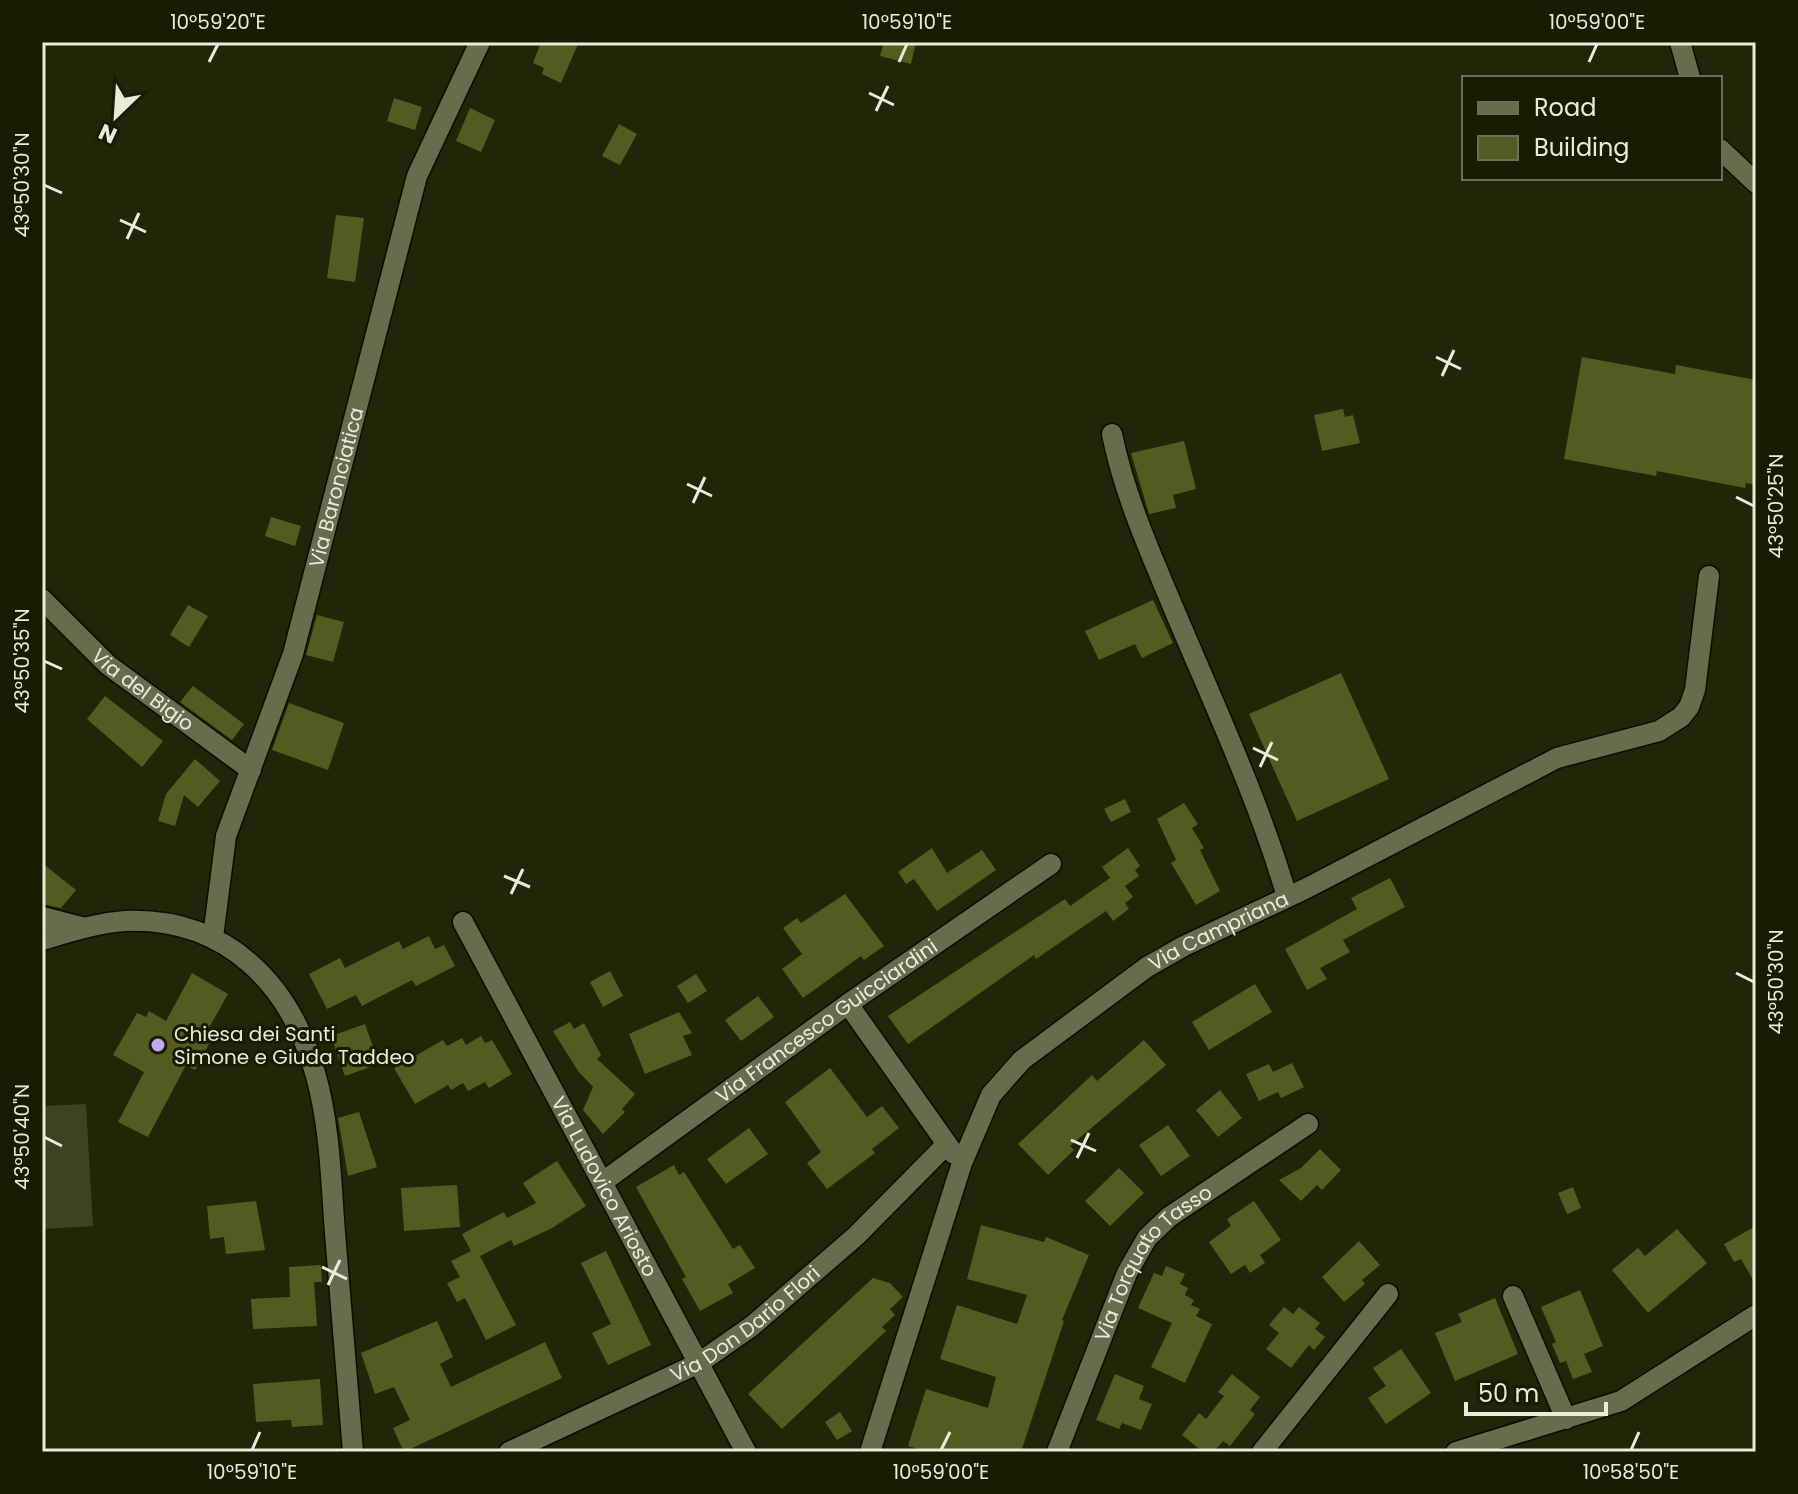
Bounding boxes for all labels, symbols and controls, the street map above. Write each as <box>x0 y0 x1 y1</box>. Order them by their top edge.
text: 10°59'20"E <box>170 8 266 36</box>
text: 10°59'10"E <box>862 8 952 36</box>
text: 10°59'00"E <box>1549 8 1645 36</box>
north arrow <box>76 76 156 156</box>
legend <box>1462 76 1722 180</box>
text: Road <box>1534 91 1596 124</box>
text: N <box>94 116 122 151</box>
text: Building <box>1534 131 1630 164</box>
text: 43°50'30"N <box>8 132 36 238</box>
street label: Via Baronciatica <box>302 404 370 571</box>
text: 43°50'25"N <box>1762 454 1790 558</box>
text: 43°50'35"N <box>8 608 36 714</box>
street label: Via del Bigio <box>85 642 200 738</box>
street label: Via Campriana <box>1143 885 1293 977</box>
text: 43°50'30"N <box>1762 929 1790 1035</box>
street label: Via Francesco Guicciardini <box>710 932 943 1110</box>
place label: Chiesa dei Santi Simone e Giuda Taddeo <box>174 1020 415 1071</box>
marker: Chiesa dei Santi Simone e Giuda Taddeo <box>149 1036 167 1054</box>
text: 43°50'40"N <box>8 1084 36 1190</box>
street label: Via Ludovico Ariosto <box>545 1091 664 1282</box>
street label: Via Torquato Tasso <box>1088 1178 1218 1345</box>
street label: Via Don Dario Flori <box>666 1259 826 1389</box>
scale bar <box>1466 1366 1606 1416</box>
text: 50 m <box>1478 1377 1539 1410</box>
text: 10°59'10"E <box>207 1458 297 1486</box>
text: 10°59'00"E <box>893 1458 989 1486</box>
text: 10°58'50"E <box>1583 1458 1679 1486</box>

